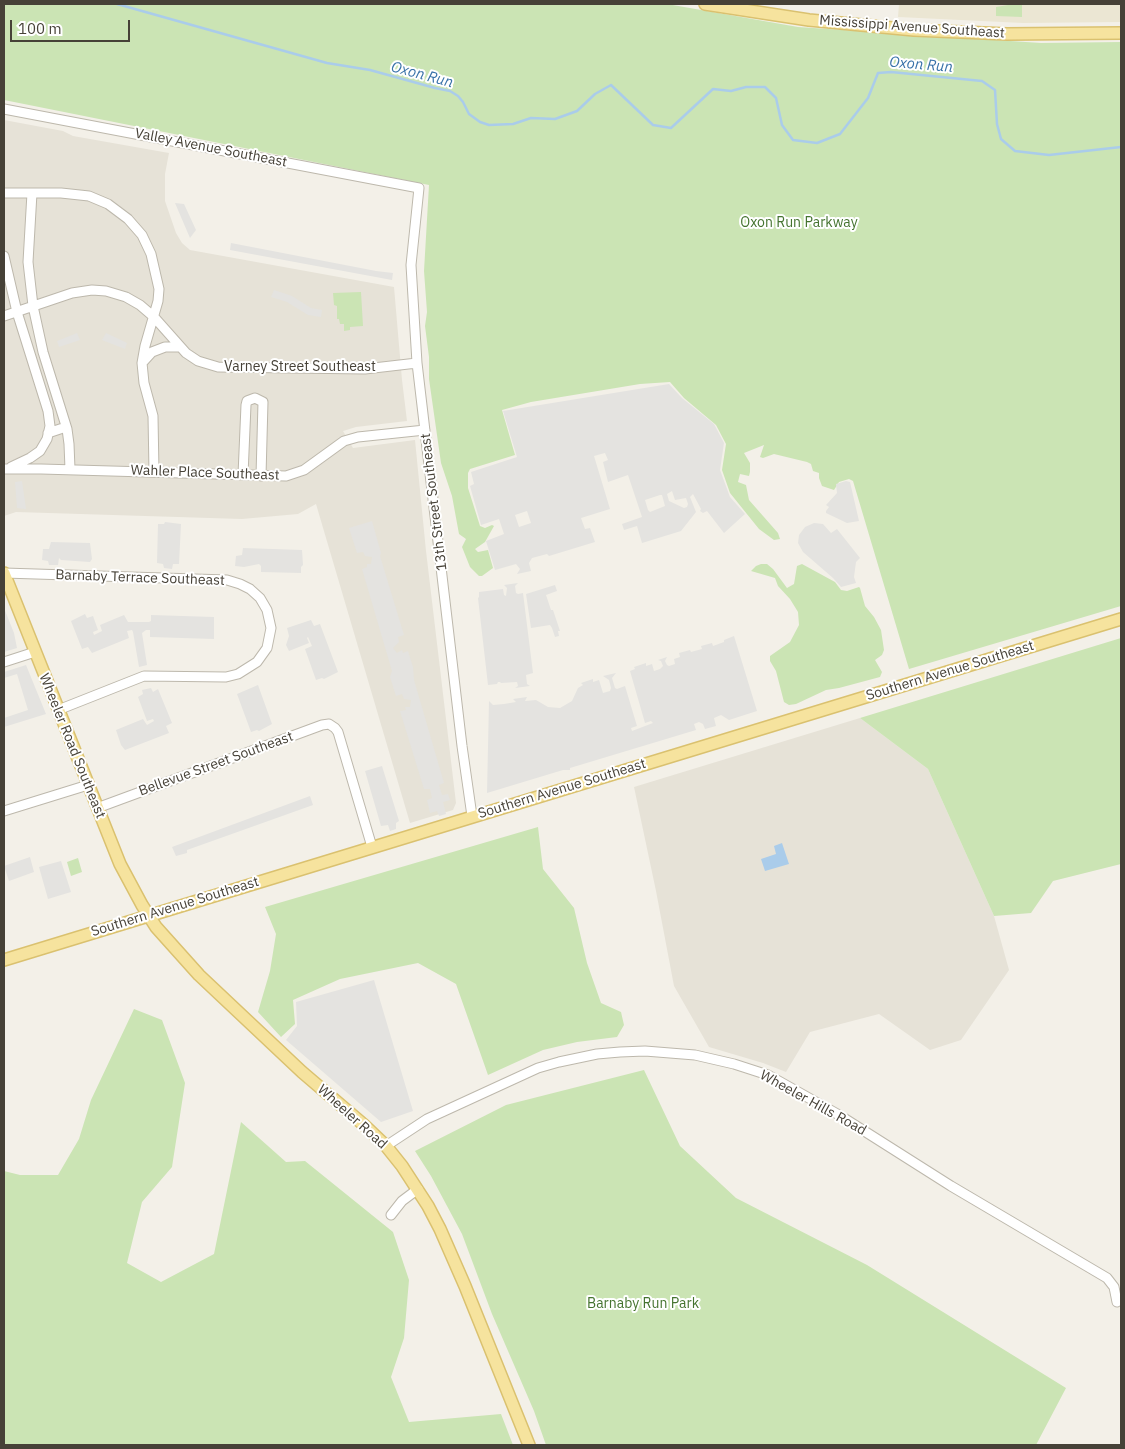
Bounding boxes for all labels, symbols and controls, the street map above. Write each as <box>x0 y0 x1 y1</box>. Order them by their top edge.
scale bar <box>12 10 132 42</box>
street label: Mississippi Avenue Southeast <box>819 12 1005 42</box>
text: 100 m <box>18 19 62 38</box>
water label: Oxon Run <box>889 53 953 77</box>
water label: Oxon Run <box>389 58 455 92</box>
street label: Valley Avenue Southeast <box>133 125 289 171</box>
park label: Oxon Run Parkway <box>740 215 858 231</box>
street label: Varney Street Southeast <box>224 359 376 375</box>
street label: 13th Street Southeast <box>417 432 451 572</box>
street label: Wahler Place Southeast <box>130 462 280 484</box>
street label: Barnaby Terrace Southeast <box>55 567 225 589</box>
street label: Southern Avenue Southeast <box>864 637 1036 705</box>
street label: Wheeler Road Southeast <box>35 671 109 821</box>
street label: Bellevue Street Southeast <box>137 728 295 800</box>
street label: Southern Avenue Southeast <box>476 755 648 823</box>
street label: Southern Avenue Southeast <box>89 873 261 941</box>
street label: Wheeler Hills Road <box>757 1067 869 1139</box>
street label: Wheeler Road <box>314 1081 390 1153</box>
park label: Barnaby Run Park <box>587 1296 699 1312</box>

